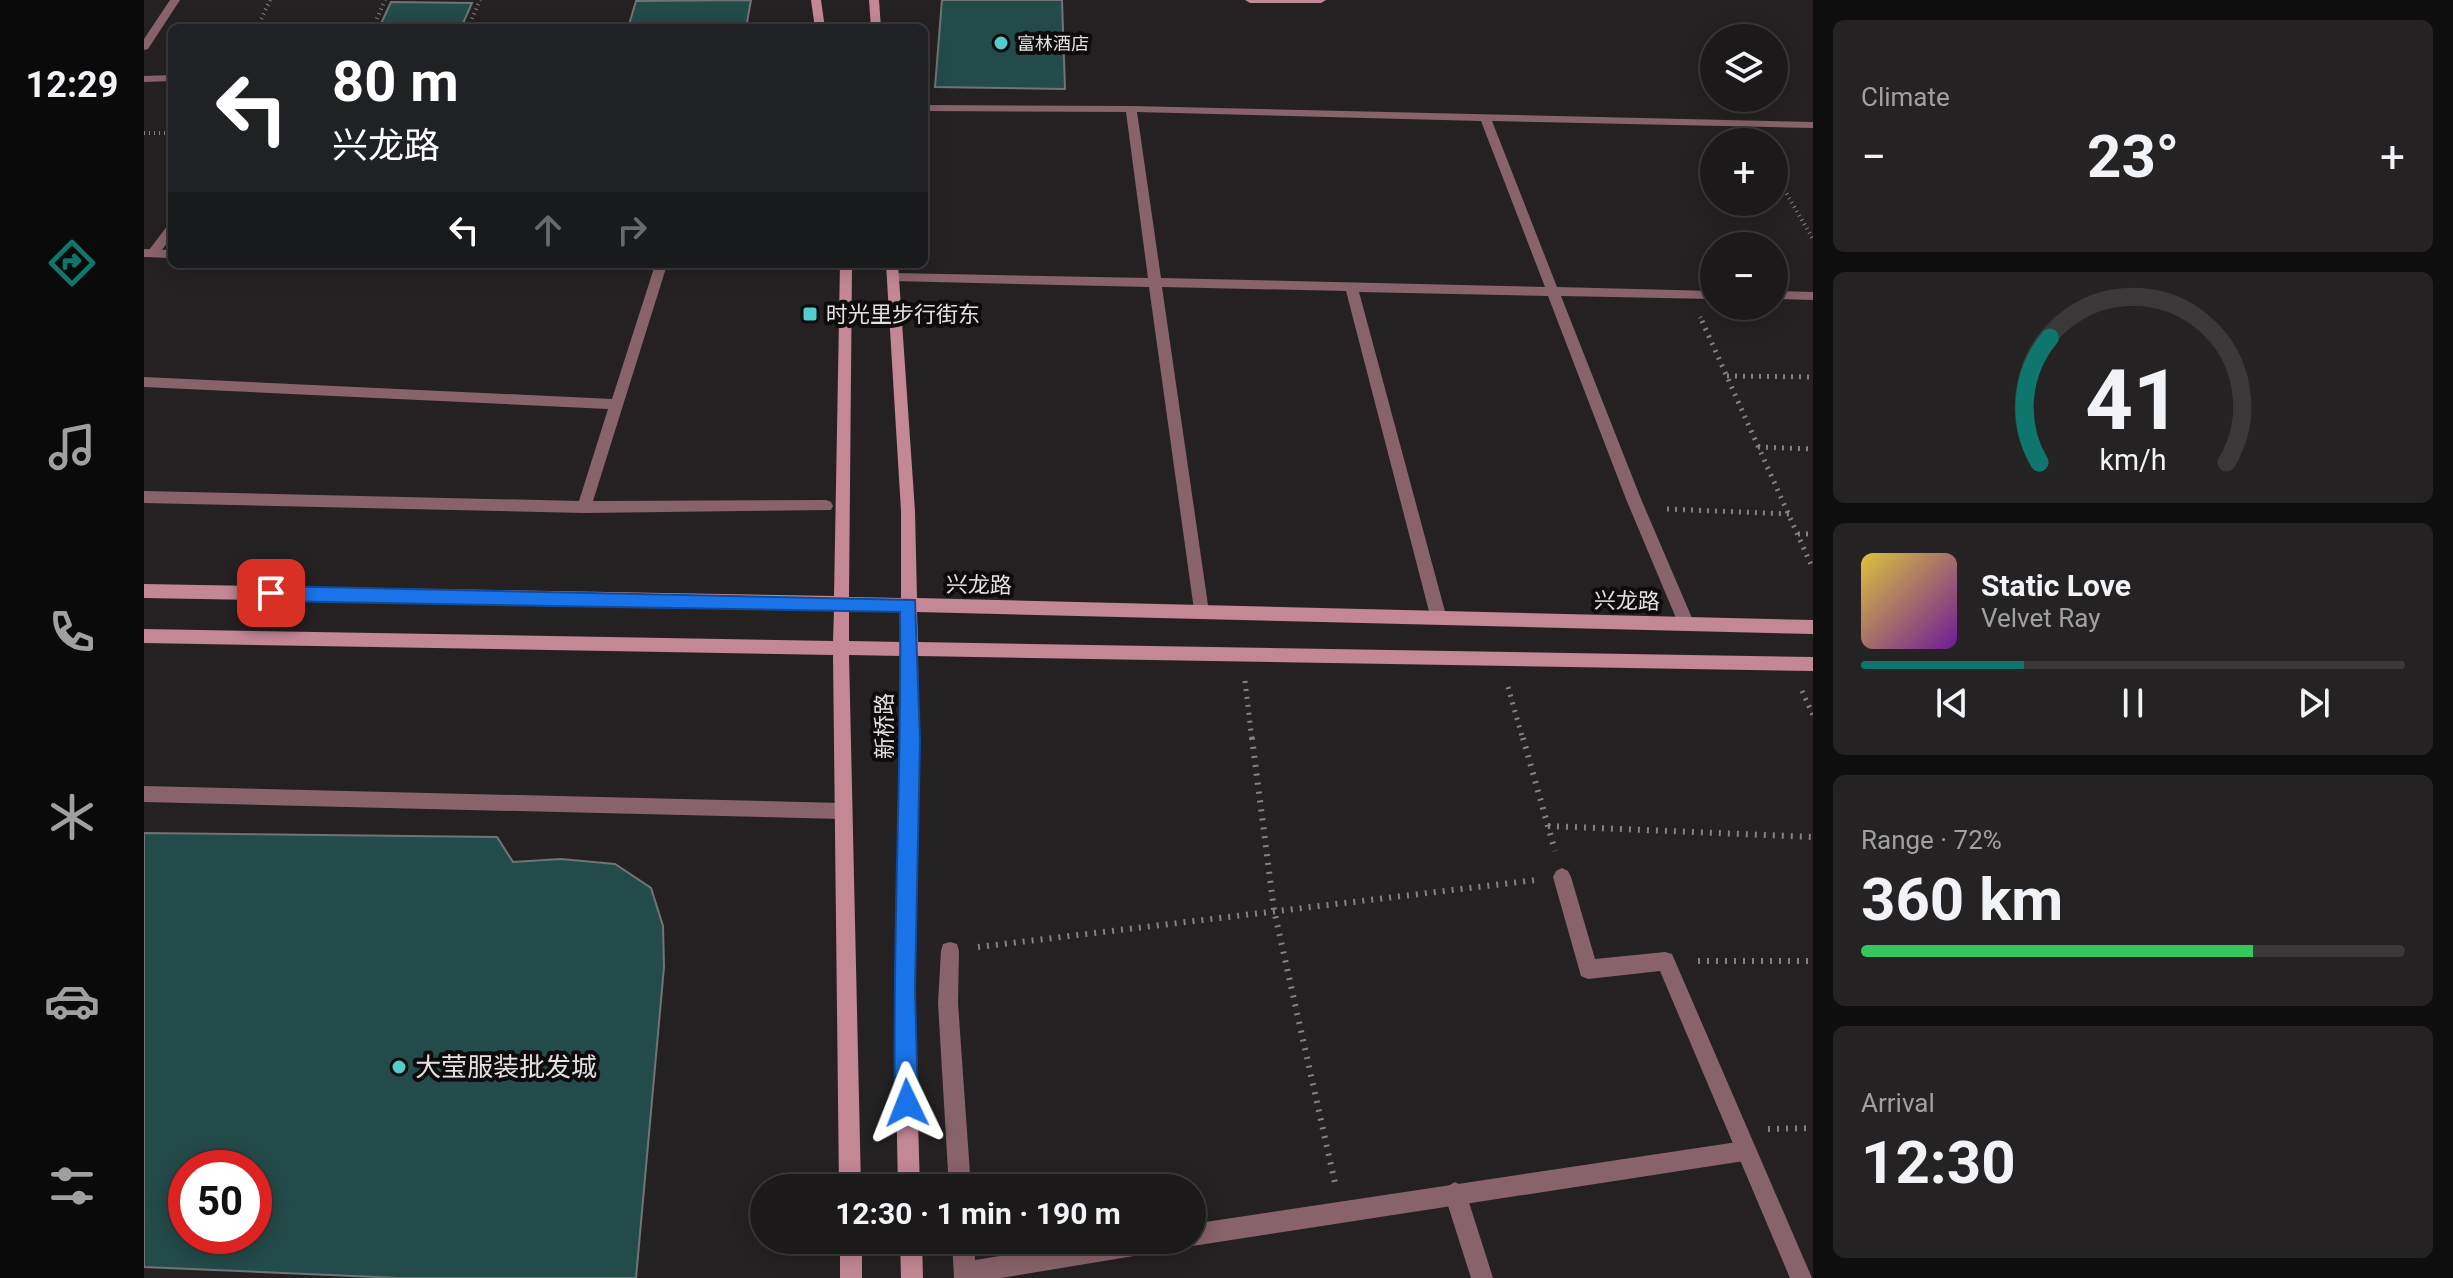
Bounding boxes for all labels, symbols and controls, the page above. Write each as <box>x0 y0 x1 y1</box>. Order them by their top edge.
map controls <box>1700 24 1788 320</box>
button: layers <box>1700 24 1788 112</box>
place label: 富林酒店 <box>1017 33 1089 54</box>
marker: 富林酒店 <box>992 34 1010 52</box>
text: 80 m <box>332 49 459 115</box>
icon: left <box>200 56 304 160</box>
text: 12:29 <box>26 64 118 106</box>
text: Climate <box>1861 82 1950 112</box>
text: 23° <box>2087 121 2179 192</box>
text: 兴龙路 <box>332 125 440 167</box>
button: + <box>1700 128 1788 216</box>
text: − <box>1861 131 1886 183</box>
text: + <box>2380 131 2405 183</box>
icon: left <box>442 208 486 252</box>
icon: ahead <box>526 208 570 252</box>
icon: right <box>610 208 654 252</box>
button: − <box>1700 232 1788 320</box>
icon: directions <box>44 235 100 291</box>
place label: 时光里步行街东 <box>826 302 980 327</box>
marker: 时光里步行街东 <box>801 305 819 323</box>
text: 41 <box>2085 352 2181 449</box>
icon: music <box>44 419 100 475</box>
text: km/h <box>2099 444 2167 478</box>
pin <box>237 559 305 627</box>
text: Static Love <box>1981 568 2131 603</box>
icon: arrive <box>249 571 293 615</box>
street label: 兴龙路 <box>946 572 1012 598</box>
street label: 兴龙路 <box>1594 588 1660 614</box>
text: Velvet Ray <box>1981 603 2101 633</box>
icon: phone <box>44 604 100 660</box>
icon: previous <box>1930 681 1974 725</box>
icon: pause <box>2111 681 2155 725</box>
icon: next <box>2292 681 2336 725</box>
street label: 新桥路 <box>872 693 897 759</box>
icon: climate <box>44 789 100 845</box>
text: Range · 72% <box>1861 825 2002 855</box>
text: 360 km <box>1861 864 2063 935</box>
icon: car <box>44 973 100 1029</box>
place label: 大莹服装批发城 <box>415 1052 597 1082</box>
marker: 大莹服装批发城 <box>390 1058 408 1076</box>
position arrow <box>865 1061 949 1145</box>
text: Arrival <box>1861 1088 1935 1118</box>
text: 12:30 <box>1861 1127 2016 1198</box>
speed limit sign: 50 <box>168 1150 272 1254</box>
icon: filters <box>44 1158 100 1214</box>
text: 12:30 · 1 min · 190 m <box>835 1196 1121 1231</box>

